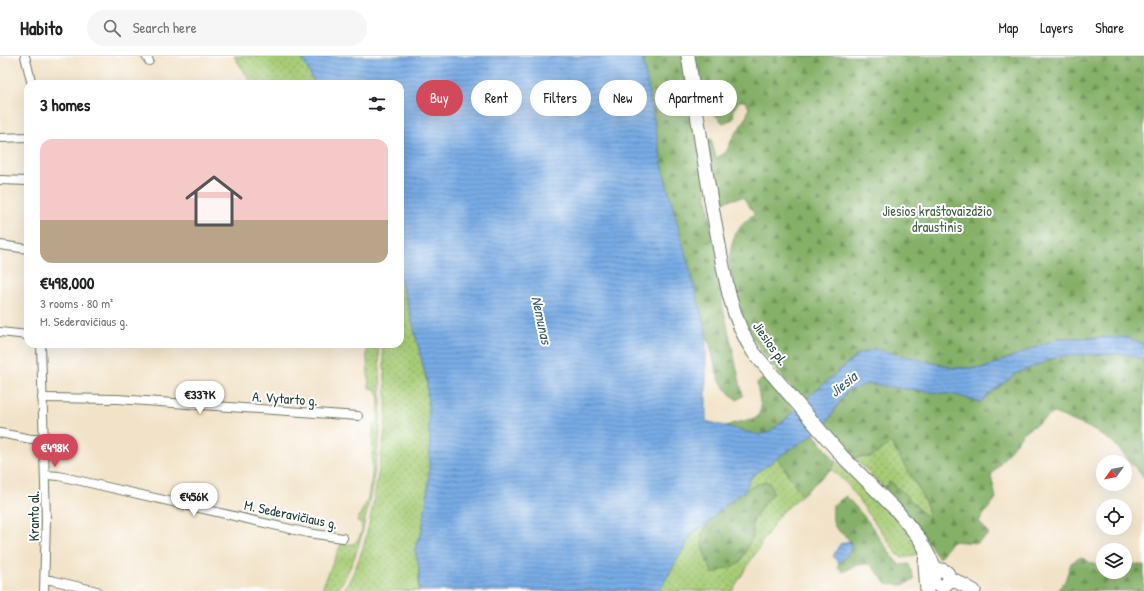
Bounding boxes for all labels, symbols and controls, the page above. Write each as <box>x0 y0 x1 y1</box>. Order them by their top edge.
search box <box>87 10 367 46</box>
text: Habito <box>20 15 63 41</box>
icon: search <box>101 17 123 39</box>
text: Search here <box>133 17 197 38</box>
text: Map <box>998 18 1018 37</box>
text: Layers <box>1040 18 1073 37</box>
text: Share <box>1095 18 1124 37</box>
chip: Buy <box>416 80 463 116</box>
chip: Rent <box>471 80 522 116</box>
chip: Filters <box>530 80 591 116</box>
chip: New <box>599 80 647 116</box>
chip: Apartment <box>655 80 737 116</box>
text: 3 homes <box>40 93 90 116</box>
icon: filters <box>366 93 388 115</box>
icon: home <box>178 165 250 237</box>
park label: Jiesios kraštovaizdžio draustinis <box>882 201 992 236</box>
text: €498,000 <box>40 271 94 294</box>
text: 3 rooms · 80 m² <box>40 294 113 312</box>
water label: Nemunas <box>527 294 558 347</box>
text: M. Sederavičiaus g. <box>40 312 128 330</box>
street label: Jiesios pl. <box>748 317 793 369</box>
water label: Jiesia <box>825 365 863 402</box>
pin: €337K <box>172 381 228 415</box>
text: €337K <box>184 385 216 403</box>
street label: A. Vytarto g. <box>252 386 318 411</box>
pin: €498K <box>27 434 83 468</box>
text: €498K <box>41 438 69 456</box>
north arrow <box>1096 455 1132 491</box>
map controls <box>1096 455 1132 579</box>
pin: €456K <box>166 483 222 517</box>
text: €456K <box>180 487 208 505</box>
street label: Kranto al. <box>24 491 43 541</box>
street label: M. Sederavičiaus g. <box>243 495 339 534</box>
button: locate <box>1096 499 1132 535</box>
button: layers <box>1096 543 1132 579</box>

